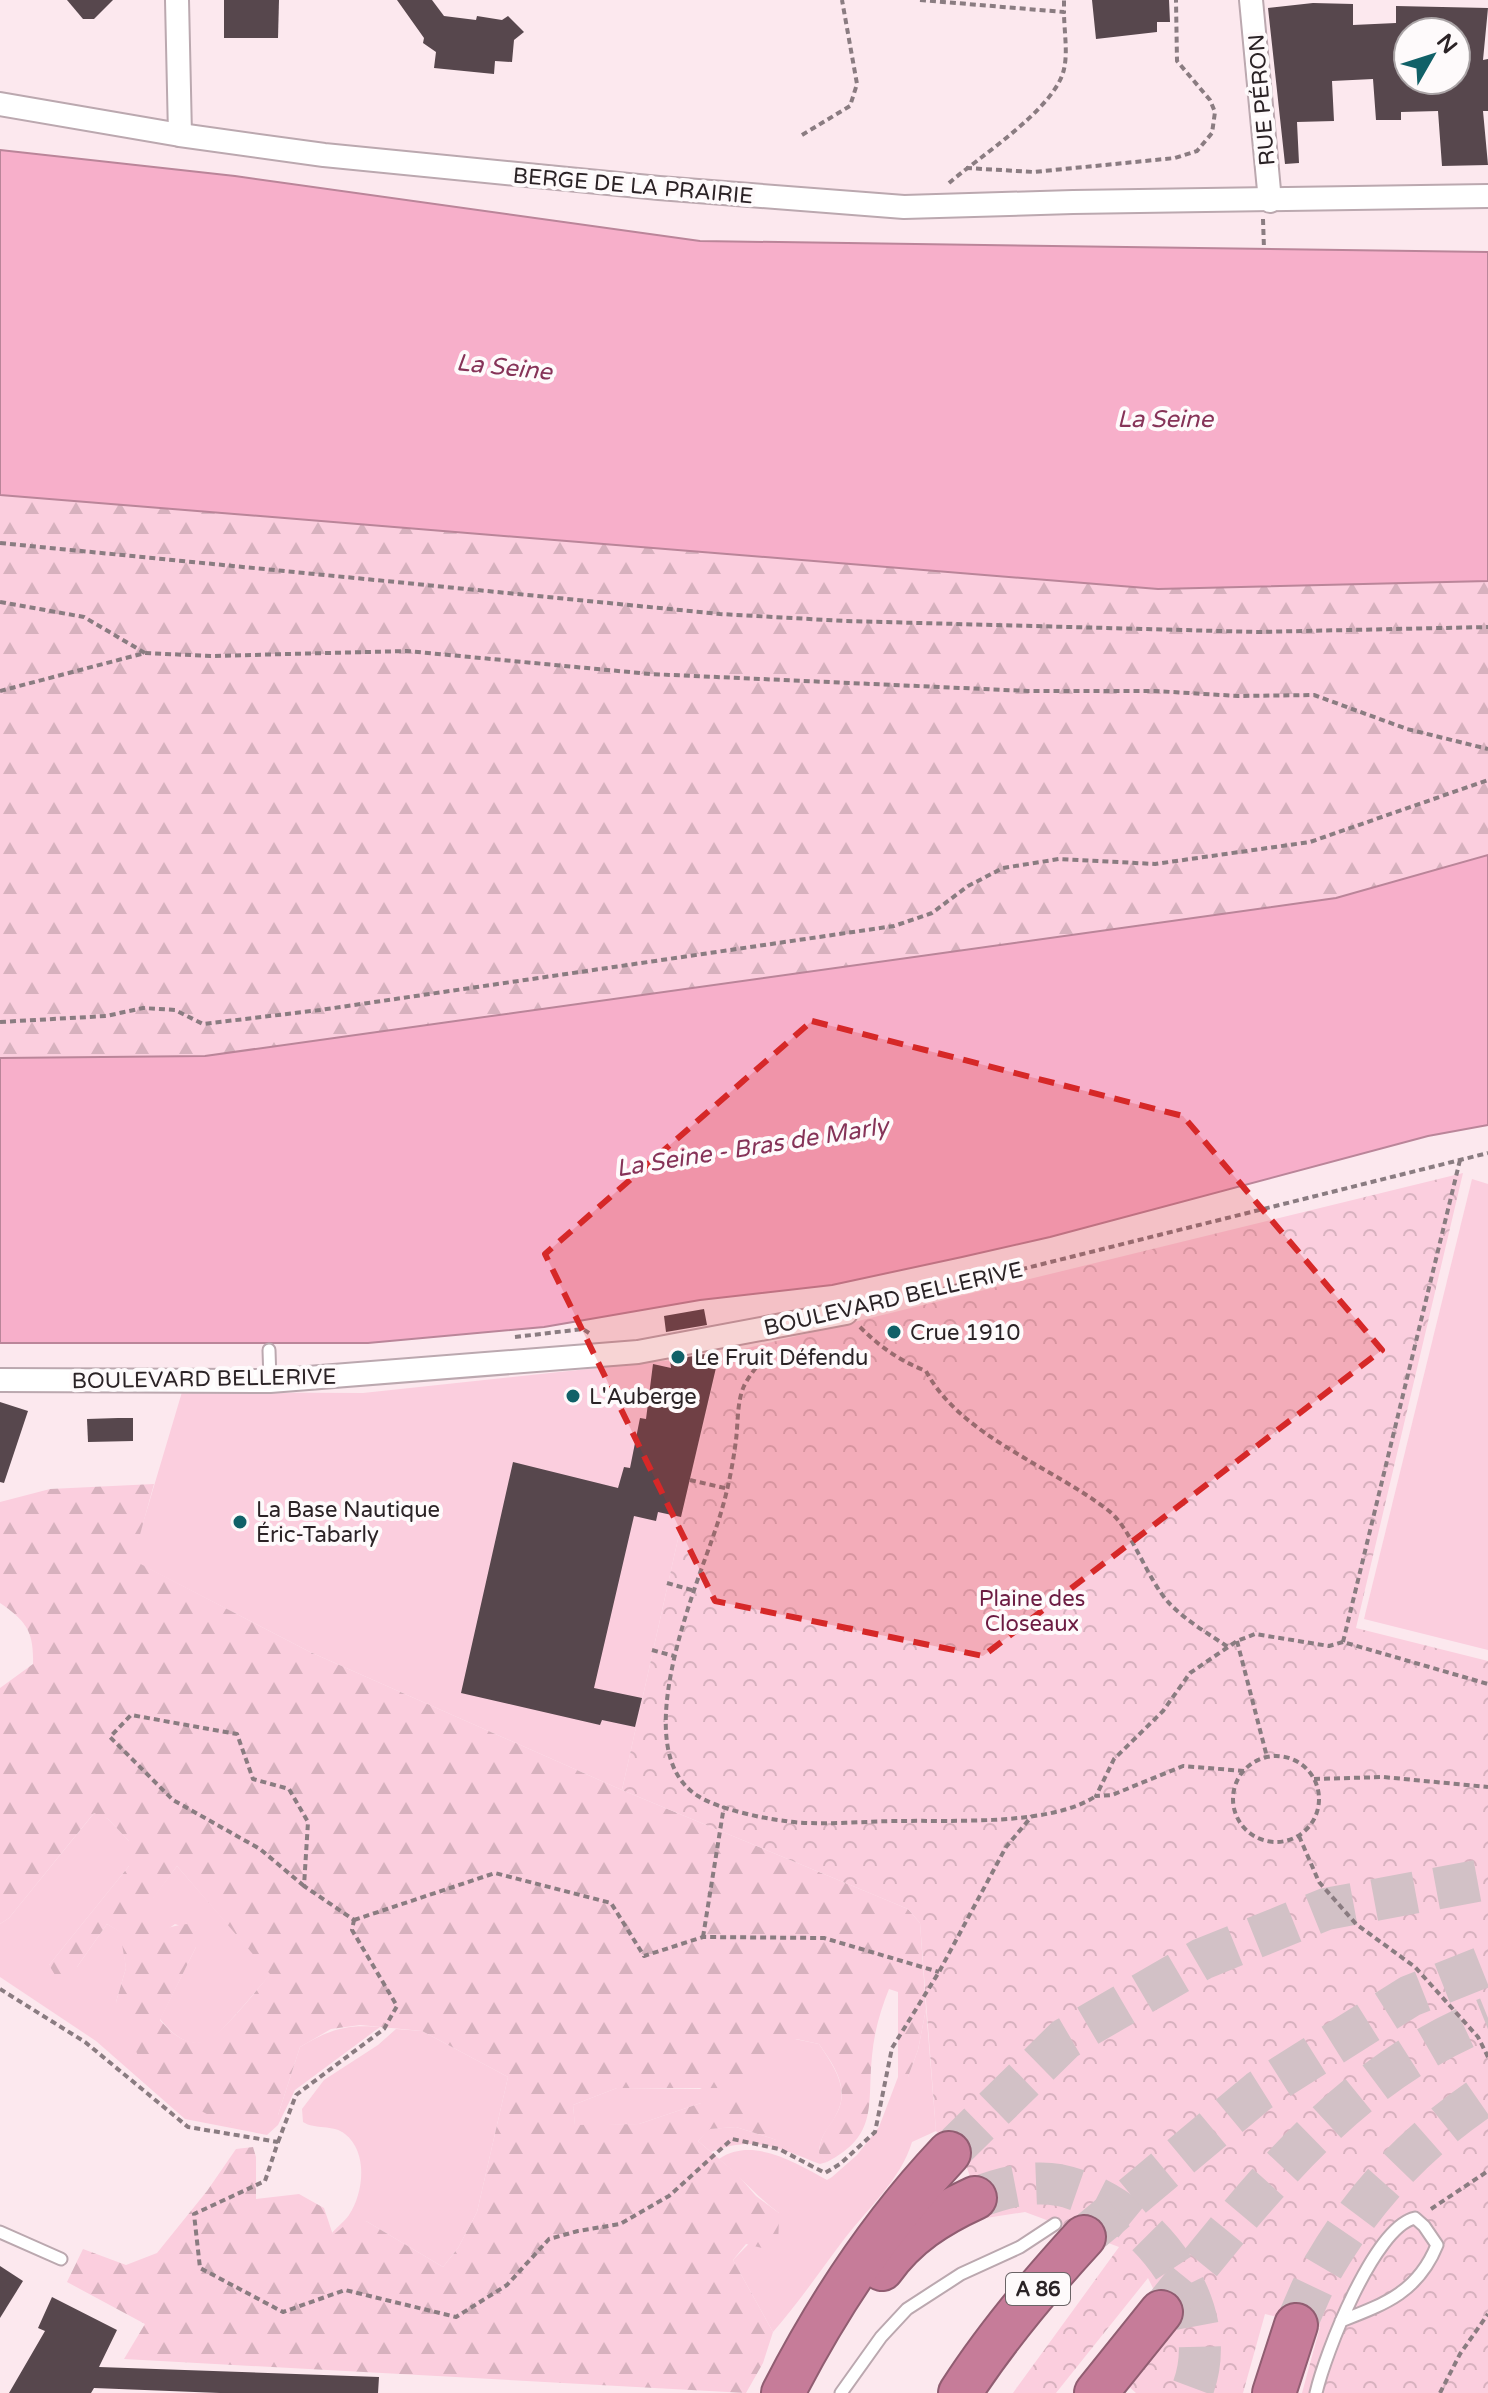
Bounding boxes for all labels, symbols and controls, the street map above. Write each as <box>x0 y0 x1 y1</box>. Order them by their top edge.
north arrow <box>1392 16 1472 96</box>
text: N <box>1431 29 1462 59</box>
street label: RUE PÉRON <box>1242 33 1281 167</box>
street label: BERGE DE LA PRAIRIE <box>512 163 754 209</box>
water label: La Seine <box>455 348 555 387</box>
water label: La Seine <box>1117 405 1214 434</box>
water label: La Seine - Bras de Marly <box>614 1111 893 1183</box>
street label: BOULEVARD BELLERIVE <box>761 1256 1025 1341</box>
place label: Crue 1910 <box>910 1320 1020 1346</box>
marker: Crue 1910 <box>885 1323 903 1341</box>
place label: Le Fruit Défendu <box>694 1345 869 1371</box>
marker: Le Fruit Défendu <box>669 1348 687 1366</box>
street label: BOULEVARD BELLERIVE <box>71 1364 337 1394</box>
place label: L'Auberge <box>589 1384 697 1410</box>
marker: L'Auberge <box>564 1387 582 1405</box>
place label: La Base Nautique Éric-Tabarly <box>256 1497 440 1548</box>
marker: La Base Nautique Éric-Tabarly <box>231 1513 249 1531</box>
park label: Plaine des Closeaux <box>979 1586 1085 1637</box>
road number: A 86 <box>1006 2273 1070 2305</box>

